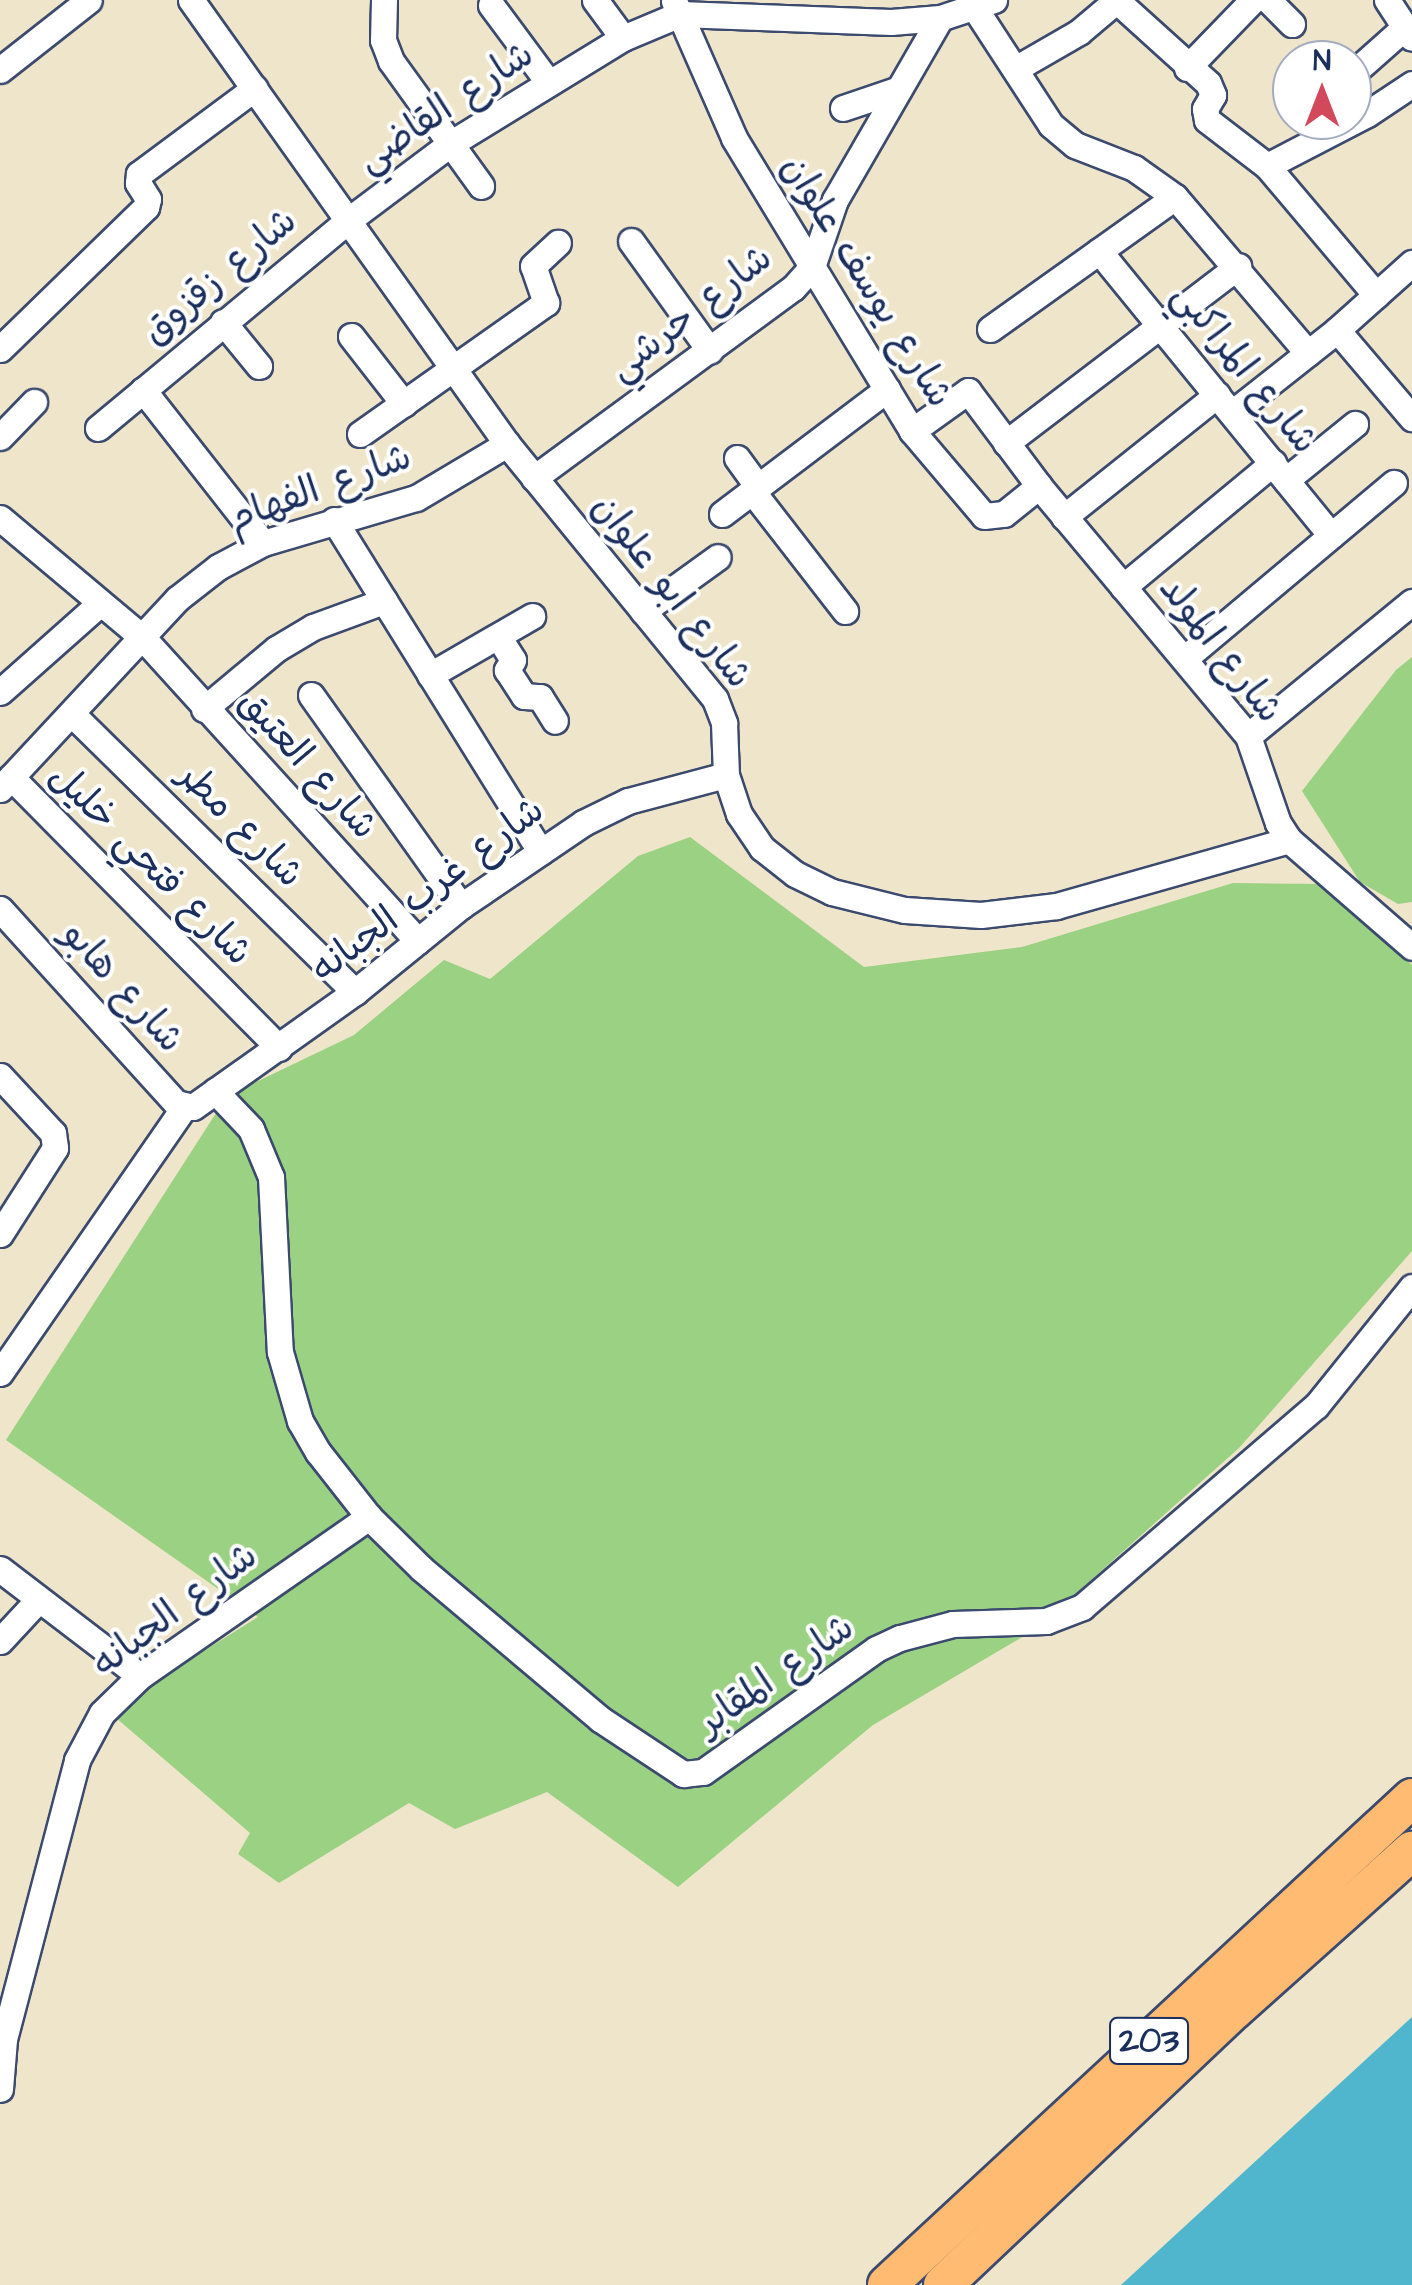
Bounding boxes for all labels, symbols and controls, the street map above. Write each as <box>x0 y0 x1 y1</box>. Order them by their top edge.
street label: شارع القاضي <box>349 32 543 184</box>
north arrow <box>1272 40 1372 140</box>
text: N <box>1313 42 1331 81</box>
street label: شارع يوسف علوان <box>770 147 962 417</box>
street label: شارع زقزوق <box>133 199 307 355</box>
street label: شارع حرشي <box>600 236 782 392</box>
street label: شارع المراكبي <box>1161 274 1327 464</box>
street label: شارع الفهام <box>222 435 418 543</box>
street label: شارع ابو علوان <box>581 486 761 698</box>
street label: شارع المولد <box>1148 567 1292 733</box>
street label: شارع العتيق <box>228 680 386 850</box>
street label: شارع فتحي خليل <box>39 754 261 976</box>
street label: شارع مطر <box>168 754 312 898</box>
street label: شارع غرب الجبانه <box>302 788 554 994</box>
street label: شارع هابو <box>51 913 193 1063</box>
street label: شارع الجبانه <box>83 1534 267 1688</box>
street label: شارع المقابر <box>689 1605 863 1747</box>
road number: 203 <box>1109 2011 1189 2071</box>

